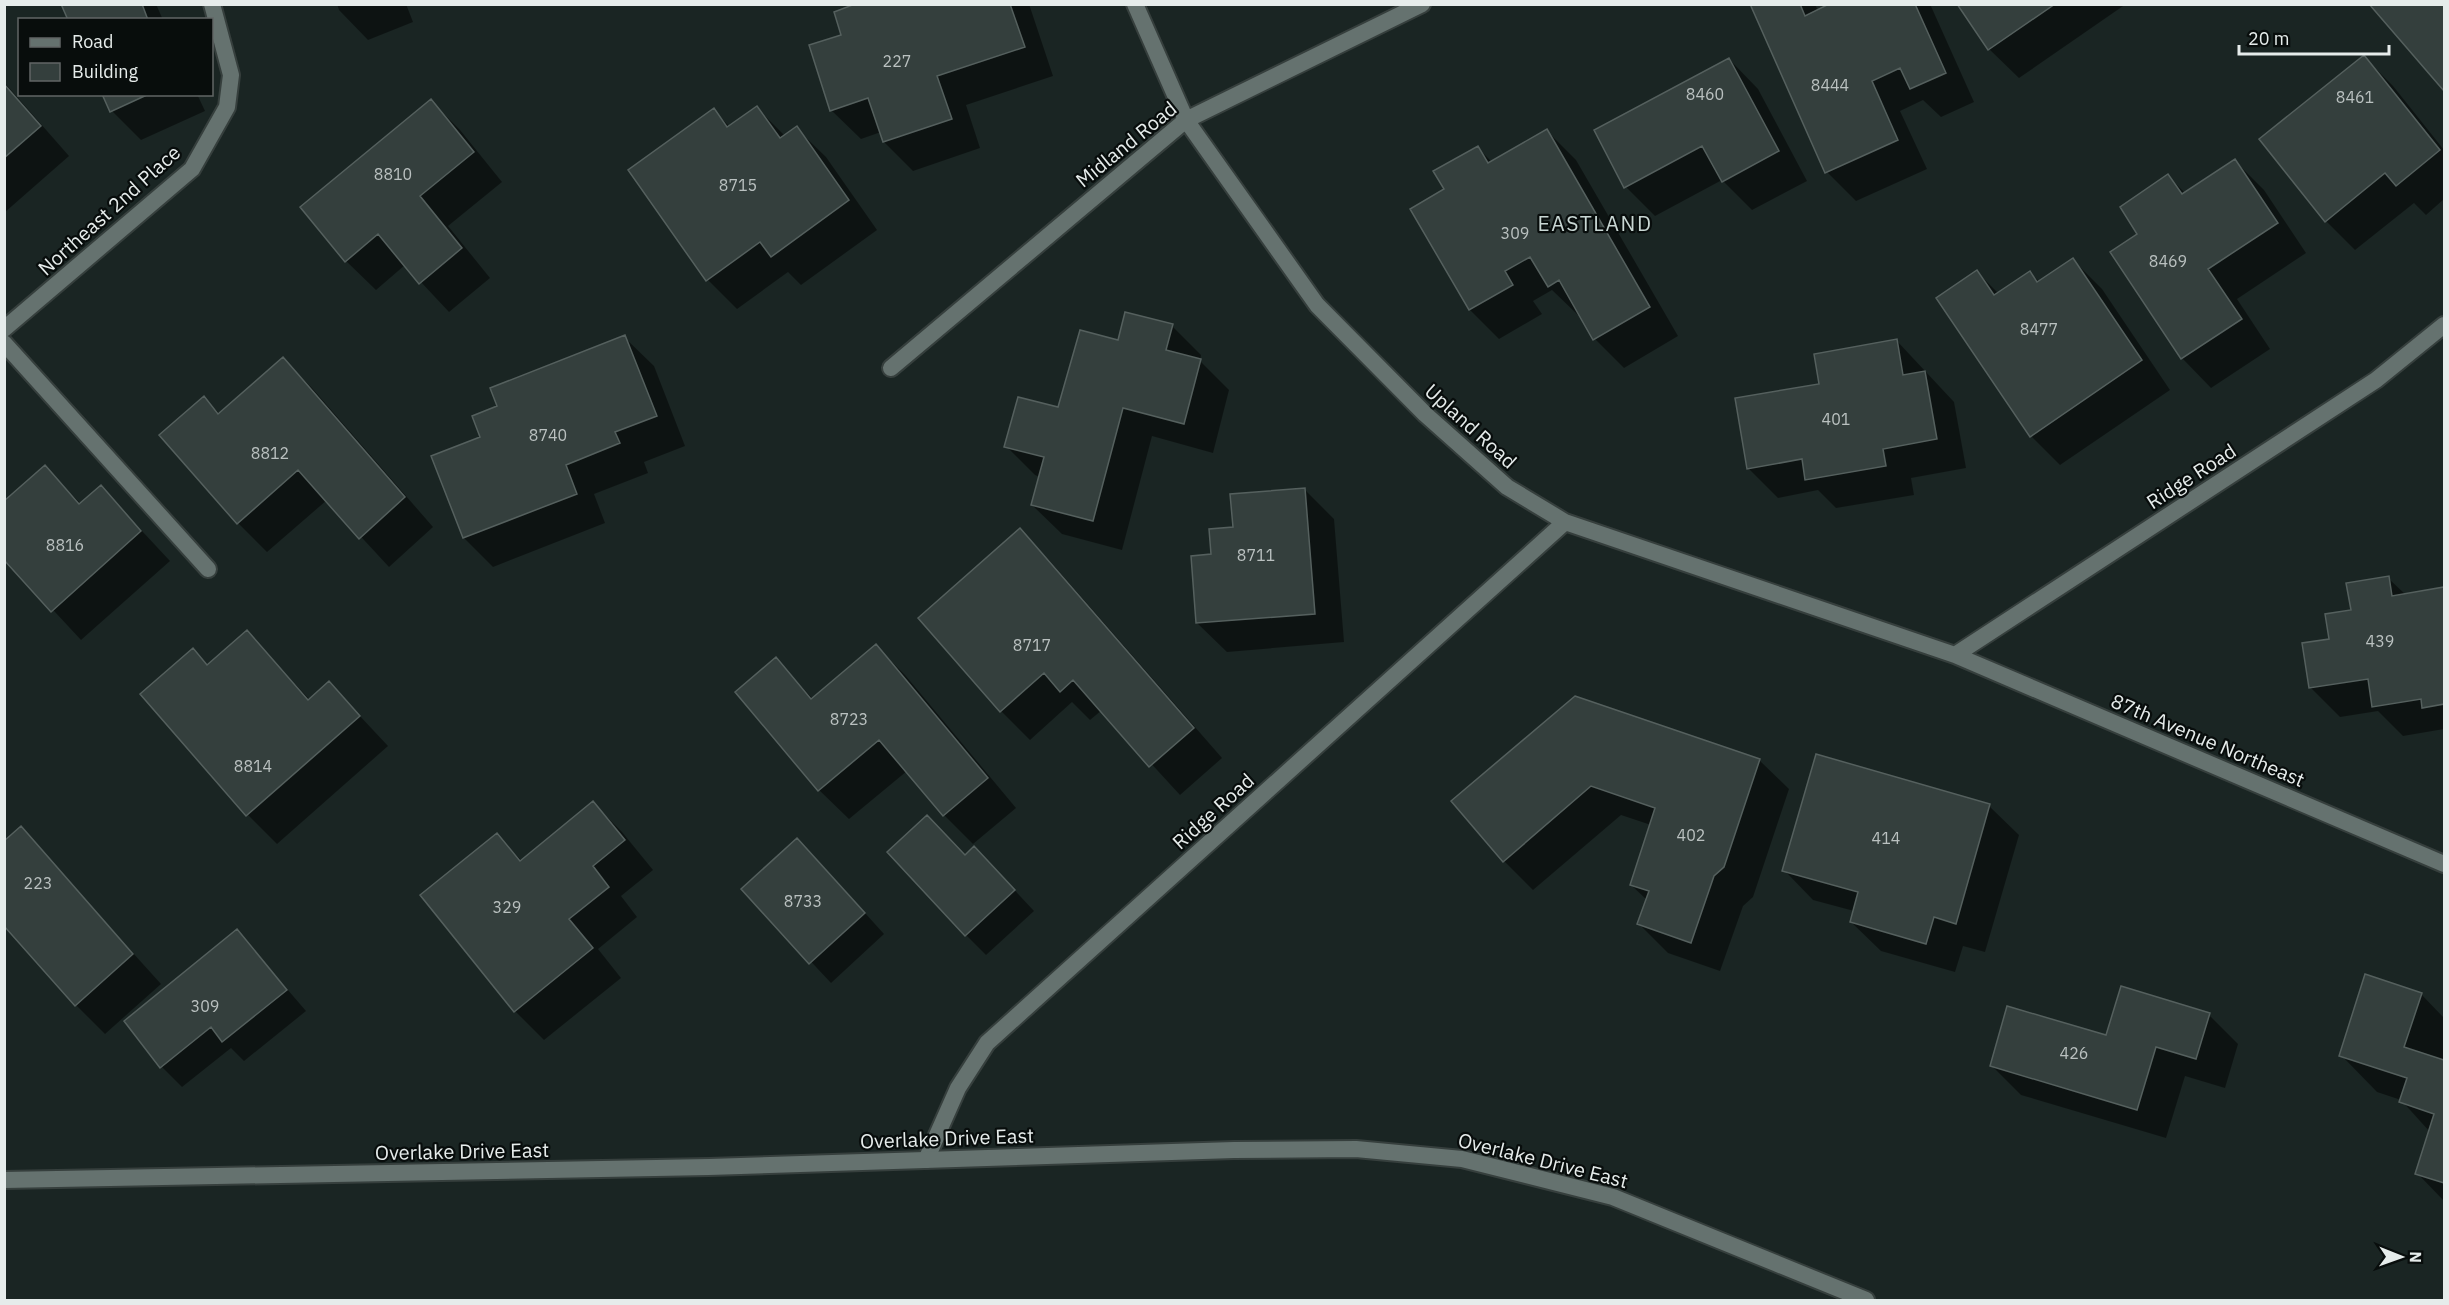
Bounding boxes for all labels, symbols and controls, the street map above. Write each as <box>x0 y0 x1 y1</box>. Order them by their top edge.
legend <box>18 18 213 96</box>
scale bar <box>2239 18 2389 56</box>
text: 20 m <box>2248 27 2290 50</box>
text: Road <box>72 30 113 53</box>
house number: 227 <box>883 51 911 71</box>
text: Building <box>72 60 139 83</box>
house number: 8444 <box>1811 75 1849 95</box>
house number: 8460 <box>1686 84 1724 104</box>
house number: 8461 <box>2336 87 2374 107</box>
street label: Midland Road <box>1070 95 1182 193</box>
street label: Northeast 2nd Place <box>32 139 186 281</box>
house number: 8810 <box>374 164 412 184</box>
house number: 8715 <box>719 175 757 195</box>
district label: EASTLAND <box>1538 209 1652 237</box>
house number: 309 <box>1501 223 1529 243</box>
house number: 8469 <box>2149 251 2187 271</box>
house number: 8477 <box>2020 319 2058 339</box>
street label: Upland Road <box>1419 378 1523 474</box>
house number: 401 <box>1822 409 1850 429</box>
house number: 8740 <box>529 425 567 445</box>
street label: Ridge Road <box>2141 437 2241 515</box>
house number: 8812 <box>251 443 289 463</box>
house number: 8816 <box>46 535 84 555</box>
house number: 8711 <box>1237 545 1275 565</box>
house number: 439 <box>2366 631 2394 651</box>
house number: 8717 <box>1013 635 1051 655</box>
street label: 87th Avenue Northeast <box>2107 687 2309 793</box>
house number: 8723 <box>830 709 868 729</box>
house number: 8814 <box>234 756 272 776</box>
street label: Ridge Road <box>1166 767 1260 855</box>
house number: 402 <box>1677 825 1705 845</box>
house number: 414 <box>1872 828 1900 848</box>
house number: 223 <box>24 873 52 893</box>
house number: 8733 <box>784 891 822 911</box>
house number: 329 <box>493 897 521 917</box>
house number: 309 <box>191 996 219 1016</box>
house number: 426 <box>2060 1043 2088 1063</box>
street label: Overlake Drive East <box>859 1121 1035 1155</box>
street label: Overlake Drive East <box>1455 1126 1631 1194</box>
street label: Overlake Drive East <box>375 1136 549 1166</box>
north arrow <box>2371 1227 2431 1287</box>
text: N <box>2406 1251 2426 1263</box>

